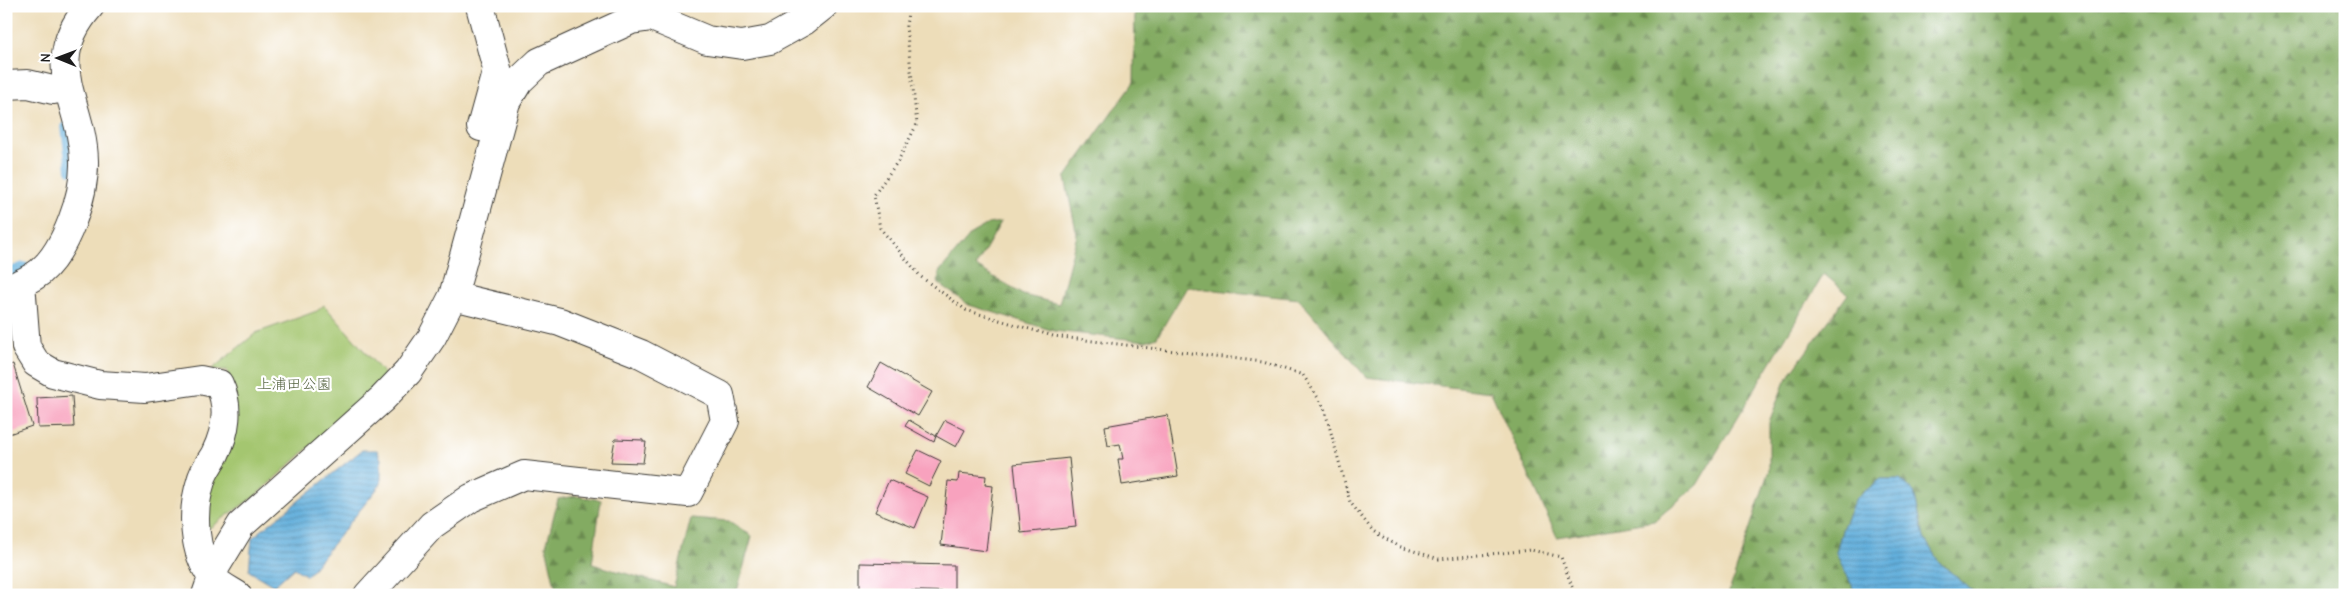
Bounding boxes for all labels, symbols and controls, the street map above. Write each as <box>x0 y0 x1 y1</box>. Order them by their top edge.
north arrow <box>32 32 82 82</box>
text: N <box>37 53 54 62</box>
park label: 上浦田公園 <box>256 375 332 393</box>

